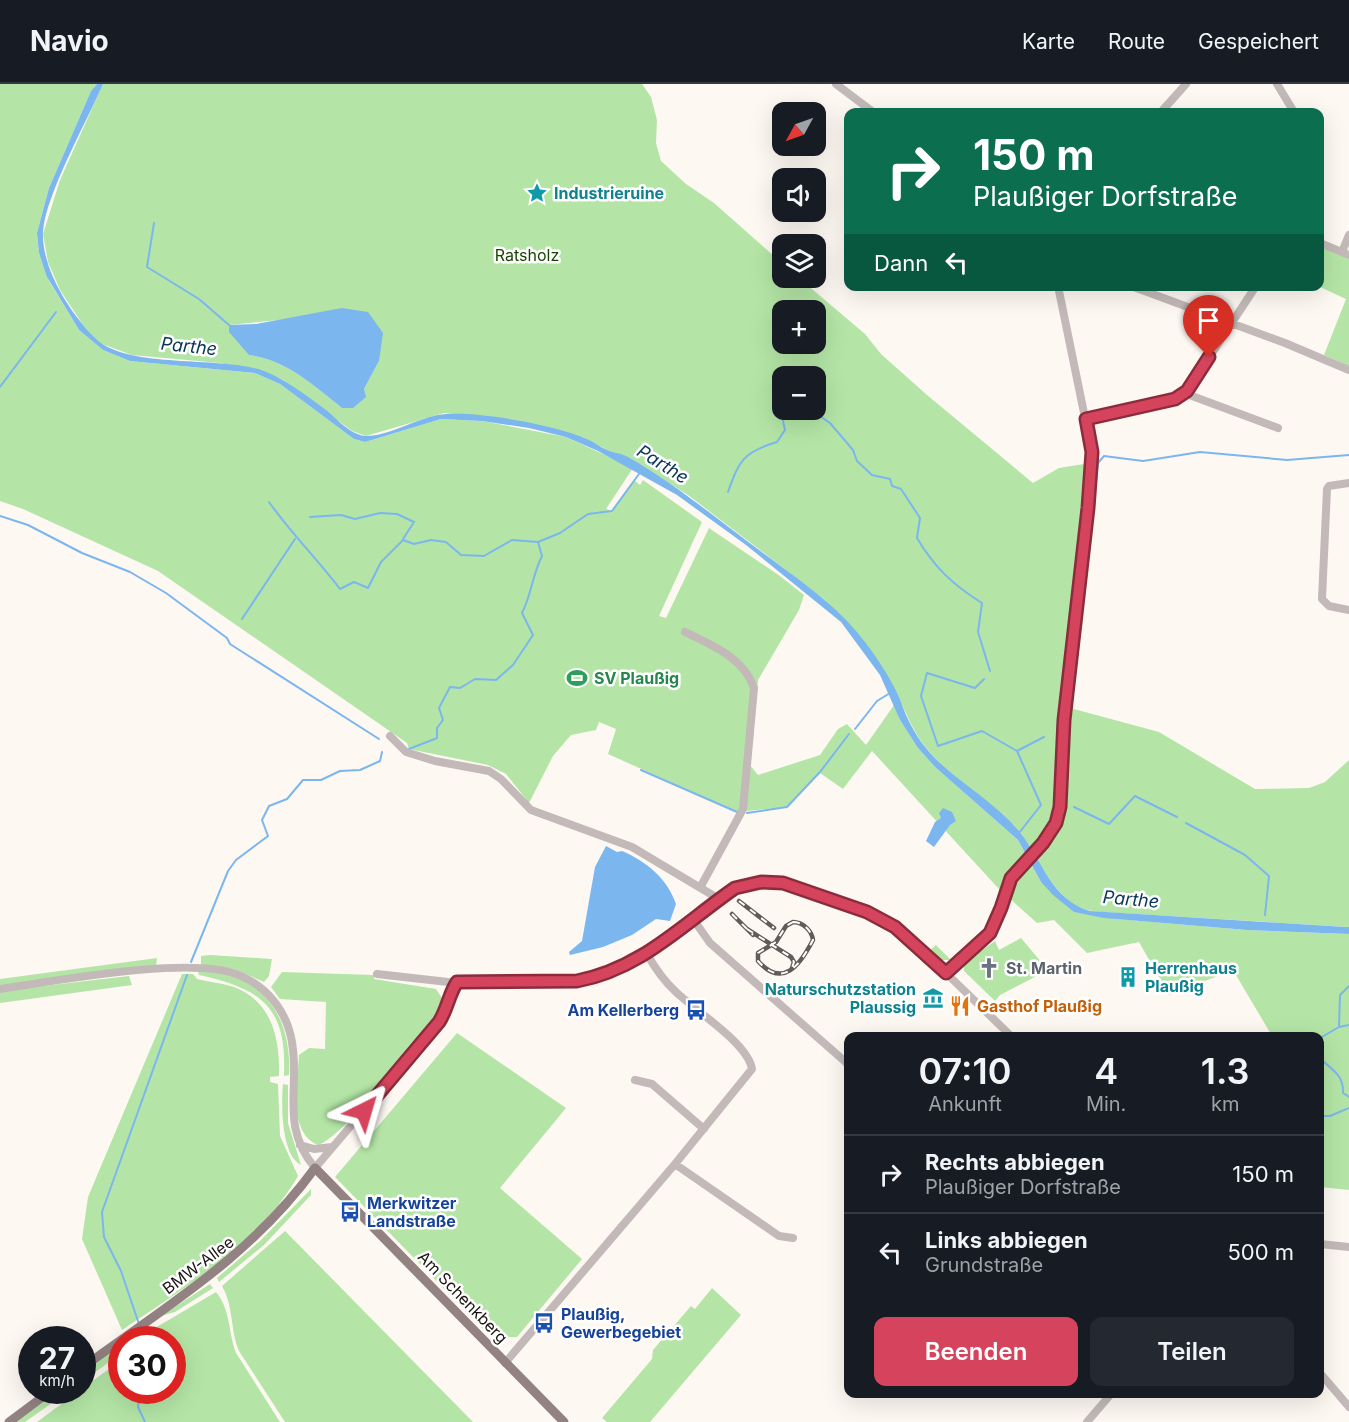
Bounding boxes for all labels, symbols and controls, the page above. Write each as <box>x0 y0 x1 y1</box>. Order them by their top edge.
text: Navio <box>30 24 109 58</box>
text: Karte <box>1022 29 1075 54</box>
text: Route <box>1108 29 1165 54</box>
text: Gespeichert <box>1198 29 1319 54</box>
north arrow <box>772 102 826 156</box>
map controls <box>772 102 826 420</box>
text: 150 m <box>973 129 1095 180</box>
icon: right <box>874 132 952 210</box>
button: sound <box>772 168 826 222</box>
text: Plaußiger Dorfstraße <box>973 180 1238 213</box>
place icon: Industrieruine <box>525 181 549 205</box>
place label: Industrieruine <box>554 183 664 203</box>
button: layers <box>772 234 826 288</box>
park label: Ratsholz <box>495 245 559 265</box>
icon: left <box>940 246 973 279</box>
text: Dann <box>874 250 928 276</box>
pin <box>1183 295 1234 357</box>
button: + <box>772 300 826 354</box>
icon: arrive <box>1192 304 1225 337</box>
water label: Parthe <box>160 333 218 359</box>
button: − <box>772 366 826 420</box>
water label: Parthe <box>634 440 692 488</box>
sports icon: SV Plaußig <box>565 666 589 690</box>
place label: SV Plaußig <box>594 668 679 688</box>
water label: Parthe <box>1102 886 1160 912</box>
church icon: St. Martin <box>977 956 1001 980</box>
place label: St. Martin <box>1006 958 1082 978</box>
place label: Herrenhaus Plaußig <box>1145 958 1237 996</box>
building icon: Herrenhaus Plaußig <box>1116 965 1140 989</box>
place label: Naturschutzstation Plaussig <box>765 979 916 1017</box>
museum icon: Naturschutzstation Plaussig <box>921 986 945 1010</box>
restaurant icon: Gasthof Plaußig <box>948 994 972 1018</box>
place label: Gasthof Plaußig <box>977 996 1102 1016</box>
bus stop icon: Am Kellerberg <box>684 998 708 1022</box>
place label: Am Kellerberg <box>567 1000 679 1020</box>
text: 07:10 <box>918 1049 1011 1093</box>
text: 4 <box>1094 1049 1118 1093</box>
text: 1.3 <box>1201 1049 1250 1093</box>
position arrow <box>332 1079 396 1143</box>
text: Ankunft <box>928 1092 1002 1116</box>
text: Min. <box>1086 1092 1126 1116</box>
text: km <box>1211 1092 1239 1116</box>
text: Rechts abbiegen <box>925 1149 1105 1175</box>
icon: right <box>874 1158 907 1191</box>
text: 150 m <box>1232 1161 1294 1187</box>
text: Plaußiger Dorfstraße <box>925 1175 1121 1199</box>
place label: Merkwitzer Landstraße <box>367 1193 457 1231</box>
bus stop icon: Merkwitzer Landstraße <box>338 1200 362 1224</box>
text: Links abbiegen <box>925 1227 1088 1253</box>
street label: BMW-Allee <box>158 1232 238 1298</box>
icon: left <box>874 1236 907 1269</box>
text: 500 m <box>1227 1239 1294 1265</box>
street label: Am Schenkberg <box>414 1247 512 1347</box>
text: Grundstraße <box>925 1253 1043 1277</box>
place label: Plaußig, Gewerbegebiet <box>561 1304 681 1342</box>
bus stop icon: Plaußig, Gewerbegebiet <box>532 1311 556 1335</box>
button: Beenden <box>874 1317 1078 1386</box>
button: Teilen <box>1090 1317 1294 1386</box>
speed limit sign: 30 <box>108 1326 186 1404</box>
text: 27 <box>39 1340 75 1376</box>
text: km/h <box>39 1371 75 1390</box>

